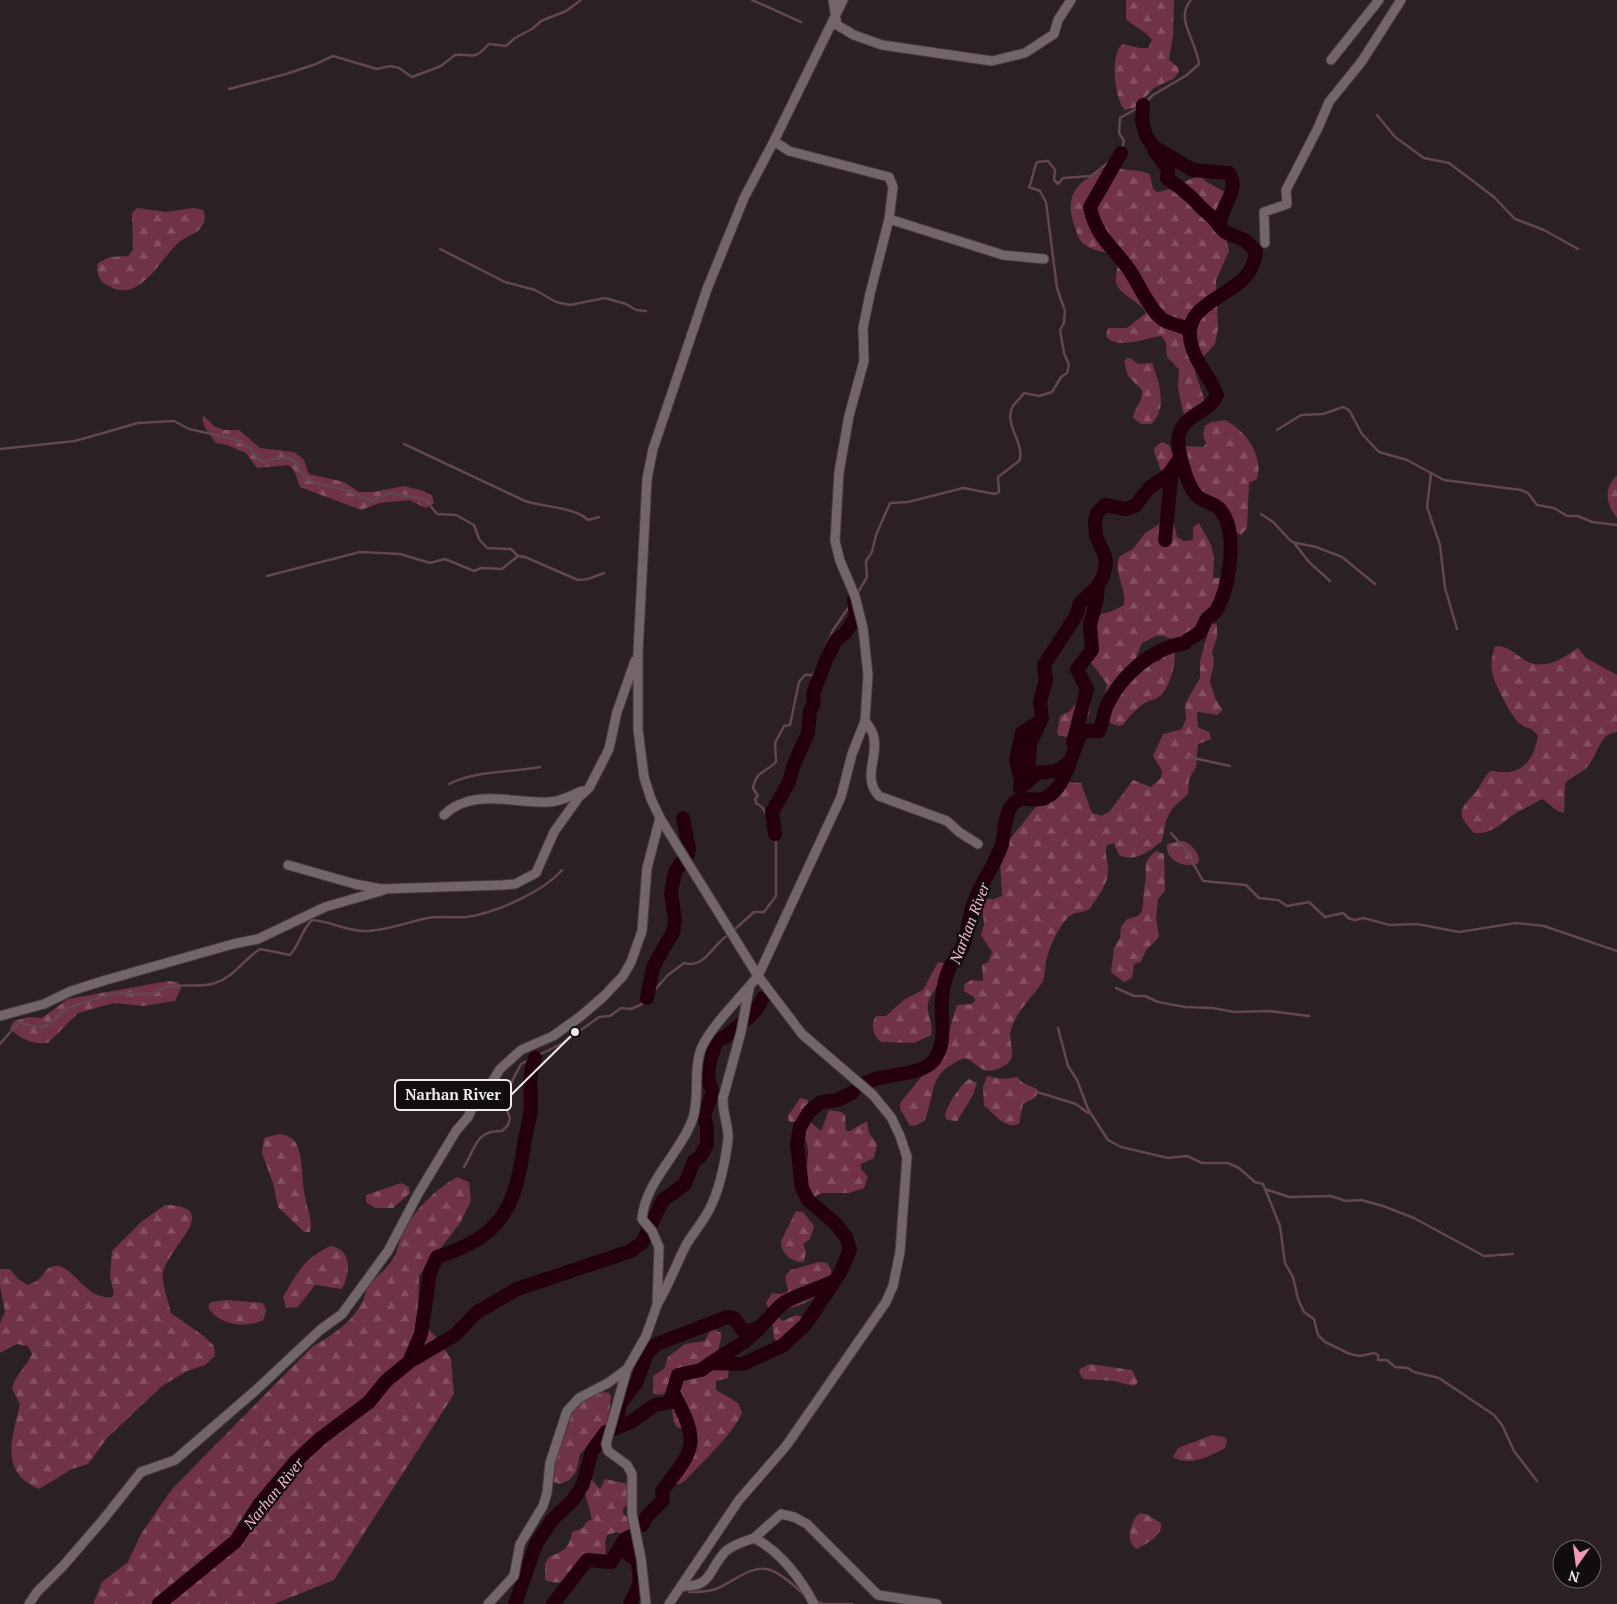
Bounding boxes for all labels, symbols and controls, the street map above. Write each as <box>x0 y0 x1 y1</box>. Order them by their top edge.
water label: Narhan River <box>944 878 994 967</box>
callout: Narhan River <box>395 1080 511 1110</box>
text: Narhan River <box>405 1084 501 1104</box>
water label: Narhan River <box>238 1453 308 1533</box>
north arrow <box>1552 1539 1602 1589</box>
text: N <box>1566 1567 1581 1588</box>

